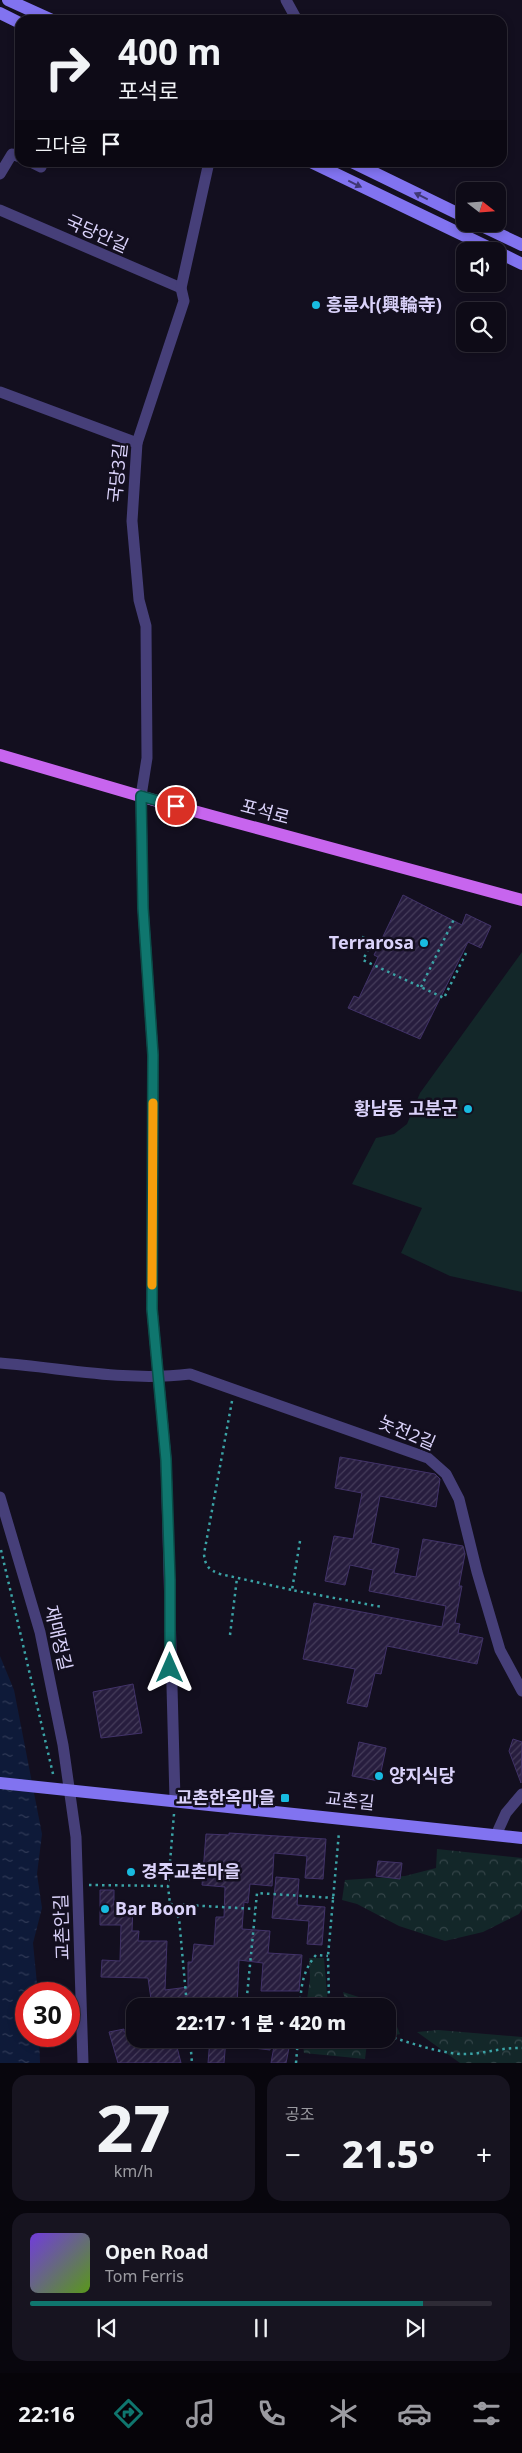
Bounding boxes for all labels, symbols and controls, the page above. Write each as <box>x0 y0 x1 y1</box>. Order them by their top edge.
text: 400 m <box>118 28 221 75</box>
icon: right <box>35 35 100 100</box>
text: 포석로 <box>118 75 179 105</box>
icon: arrive <box>97 130 125 158</box>
text: 그다음 <box>35 132 87 158</box>
one-way arrow <box>348 180 362 188</box>
north arrow <box>456 182 506 232</box>
map controls <box>456 182 506 352</box>
one-way arrow <box>414 192 428 200</box>
street label: 국당안길 <box>62 209 133 258</box>
button: sound <box>456 242 506 292</box>
place label: 흥륜사(興輪寺) <box>326 292 442 316</box>
marker: 흥륜사(興輪寺) <box>310 299 322 311</box>
button: search <box>456 302 506 352</box>
street label: 국당3길 <box>102 442 132 504</box>
pin <box>155 785 197 827</box>
icon: arrive <box>162 792 190 820</box>
street label: 포석로 <box>238 793 292 829</box>
place label: Terrarosa <box>329 930 414 954</box>
marker: Terrarosa <box>418 937 430 949</box>
place label: 황남동 고분군 <box>354 1096 458 1120</box>
marker: 황남동 고분군 <box>462 1103 474 1115</box>
street label: 놋전2길 <box>375 1409 440 1455</box>
street label: 재매정길 <box>40 1603 78 1673</box>
position arrow <box>143 1641 195 1693</box>
place label: 양지식당 <box>389 1763 455 1787</box>
marker: 양지식당 <box>373 1770 385 1782</box>
place label: 교촌한옥마을 <box>176 1785 275 1809</box>
street label: 교촌길 <box>324 1785 376 1815</box>
marker: 교촌한옥마을 <box>279 1792 291 1804</box>
place label: 경주교촌마을 <box>141 1859 240 1883</box>
marker: 경주교촌마을 <box>125 1866 137 1878</box>
street label: 교촌안길 <box>48 1894 74 1961</box>
place label: Bar Boon <box>115 1896 197 1920</box>
marker: Bar Boon <box>99 1903 111 1915</box>
speed limit sign: 30 <box>15 1982 80 2047</box>
text: 22:17 · 1 분 · 420 m <box>176 2010 346 2036</box>
text: 27 <box>96 2083 171 2171</box>
text: 공조 <box>285 2103 314 2125</box>
text: 21.5° <box>342 2127 435 2179</box>
text: − <box>285 2135 301 2173</box>
text: + <box>476 2135 492 2173</box>
text: km/h <box>114 2160 153 2182</box>
text: Open Road <box>105 2239 208 2265</box>
text: Tom Ferris <box>105 2265 184 2287</box>
icon: previous <box>93 2314 121 2342</box>
icon: pause <box>247 2314 275 2342</box>
icon: next <box>401 2314 429 2342</box>
icon: directions <box>111 2396 146 2431</box>
icon: music <box>183 2396 218 2431</box>
icon: phone <box>254 2396 289 2431</box>
icon: climate <box>326 2396 361 2431</box>
icon: car <box>397 2396 432 2431</box>
icon: filters <box>469 2396 504 2431</box>
text: 22:16 <box>18 2398 75 2428</box>

